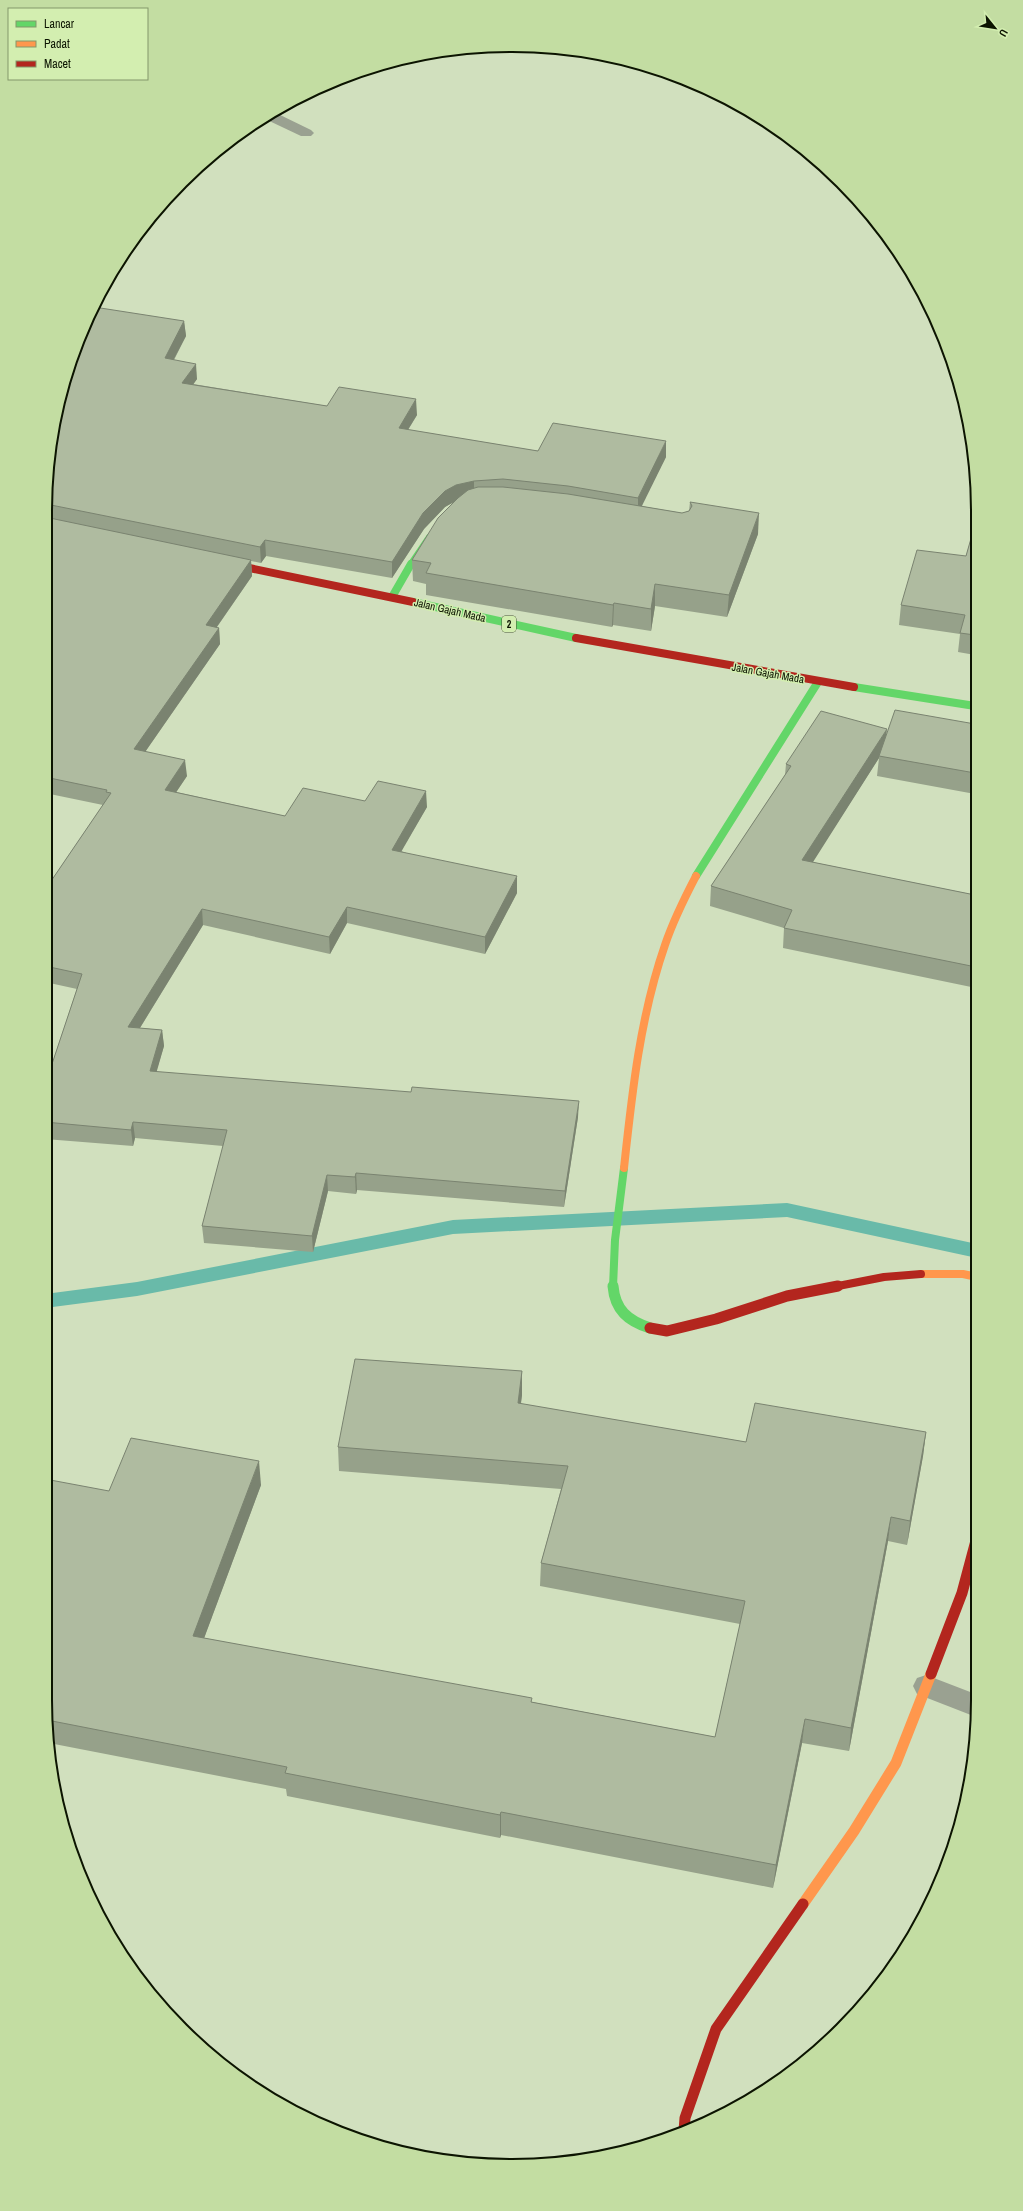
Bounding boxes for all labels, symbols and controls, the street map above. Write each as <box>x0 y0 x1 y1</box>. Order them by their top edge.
legend <box>8 8 148 80</box>
north arrow <box>975 8 1015 48</box>
text: Lancar <box>44 16 75 32</box>
text: U <box>996 27 1011 39</box>
text: Padat <box>44 36 70 52</box>
text: Macet <box>44 56 71 72</box>
street label: Jalan Gajah Mada <box>413 595 487 625</box>
road number: 2 <box>502 616 516 632</box>
street label: Jalan Gajah Mada <box>731 660 805 686</box>

